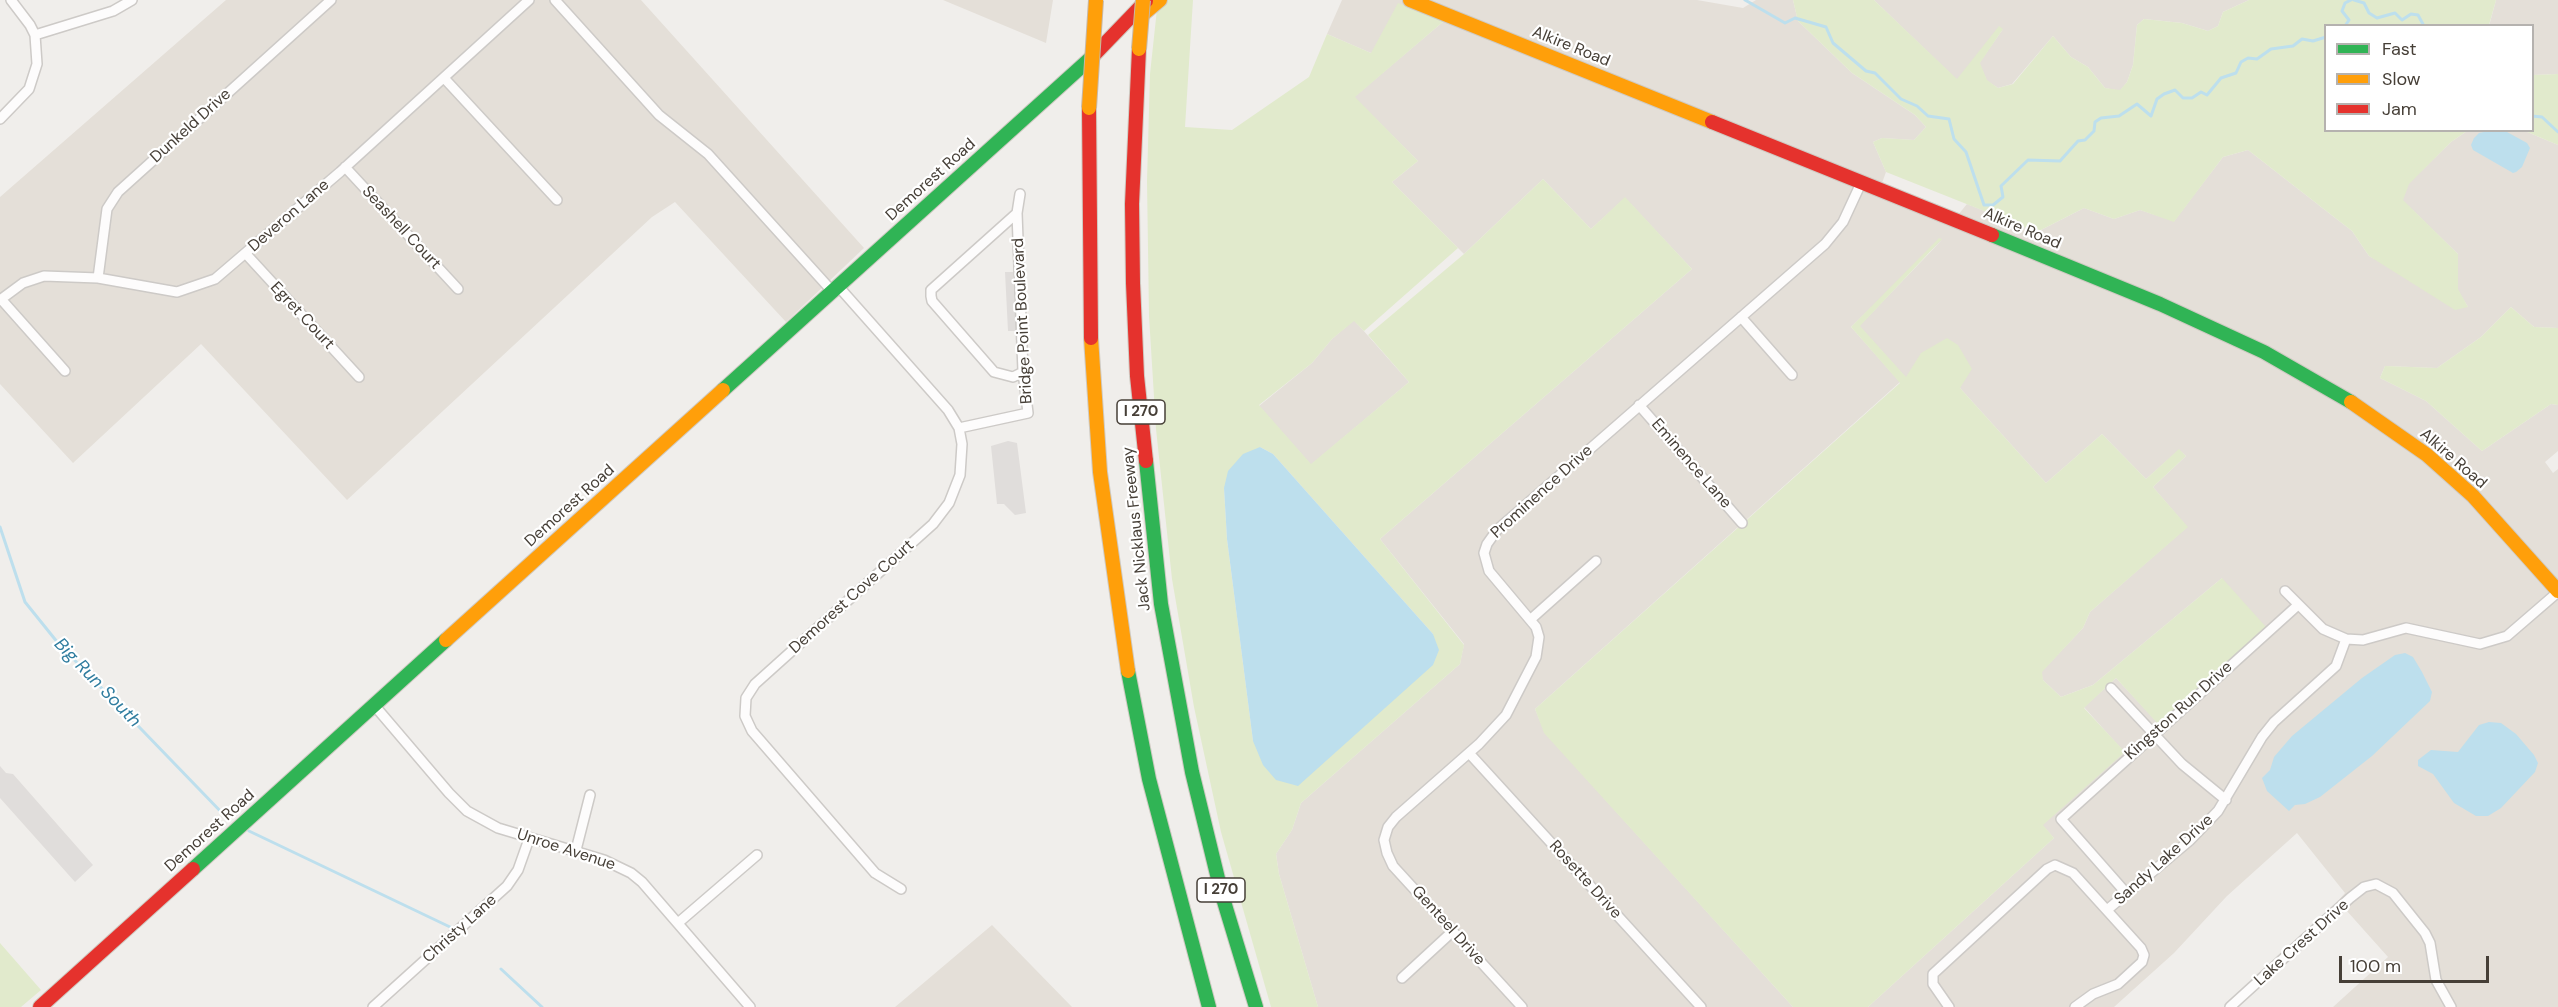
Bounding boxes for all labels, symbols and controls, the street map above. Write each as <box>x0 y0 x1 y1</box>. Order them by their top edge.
street label: Alkire Road <box>1529 23 1613 71</box>
legend <box>2324 24 2534 132</box>
text: Fast <box>2382 37 2417 61</box>
text: Slow <box>2382 67 2421 91</box>
street label: Dunkeld Drive <box>147 85 235 167</box>
text: Jam <box>2382 97 2417 121</box>
street label: Demorest Road <box>882 135 980 225</box>
street label: Deveron Lane <box>245 176 333 256</box>
street label: Seashell Court <box>357 182 445 274</box>
street label: Alkire Road <box>1980 204 2064 254</box>
street label: Bridge Point Boulevard <box>1009 237 1037 405</box>
street label: Egret Court <box>266 278 338 354</box>
road number: I 270 <box>1117 400 1165 424</box>
street label: Eminence Lane <box>1647 415 1735 513</box>
street label: Alkire Road <box>2416 425 2490 493</box>
street label: Prominence Drive <box>1487 441 1597 543</box>
street label: Jack Nicklaus Freeway <box>1119 446 1155 612</box>
street label: Demorest Road <box>521 461 619 551</box>
street label: Demorest Cove Court <box>786 536 918 658</box>
water label: Big Run South <box>49 634 145 732</box>
street label: Kingston Run Drive <box>2121 658 2237 764</box>
street label: Demorest Road <box>161 786 259 876</box>
street label: Sandy Lake Drive <box>2111 811 2217 909</box>
street label: Unroe Avenue <box>514 825 618 875</box>
street label: Rosette Drive <box>1545 837 1625 923</box>
road number: I 270 <box>1197 878 1245 902</box>
street label: Genteel Drive <box>1407 882 1489 970</box>
street label: Christy Lane <box>419 891 501 967</box>
street label: Lake Crest Drive <box>2251 896 2353 990</box>
scale bar <box>2342 944 2492 982</box>
text: 100 m <box>2350 954 2401 978</box>

